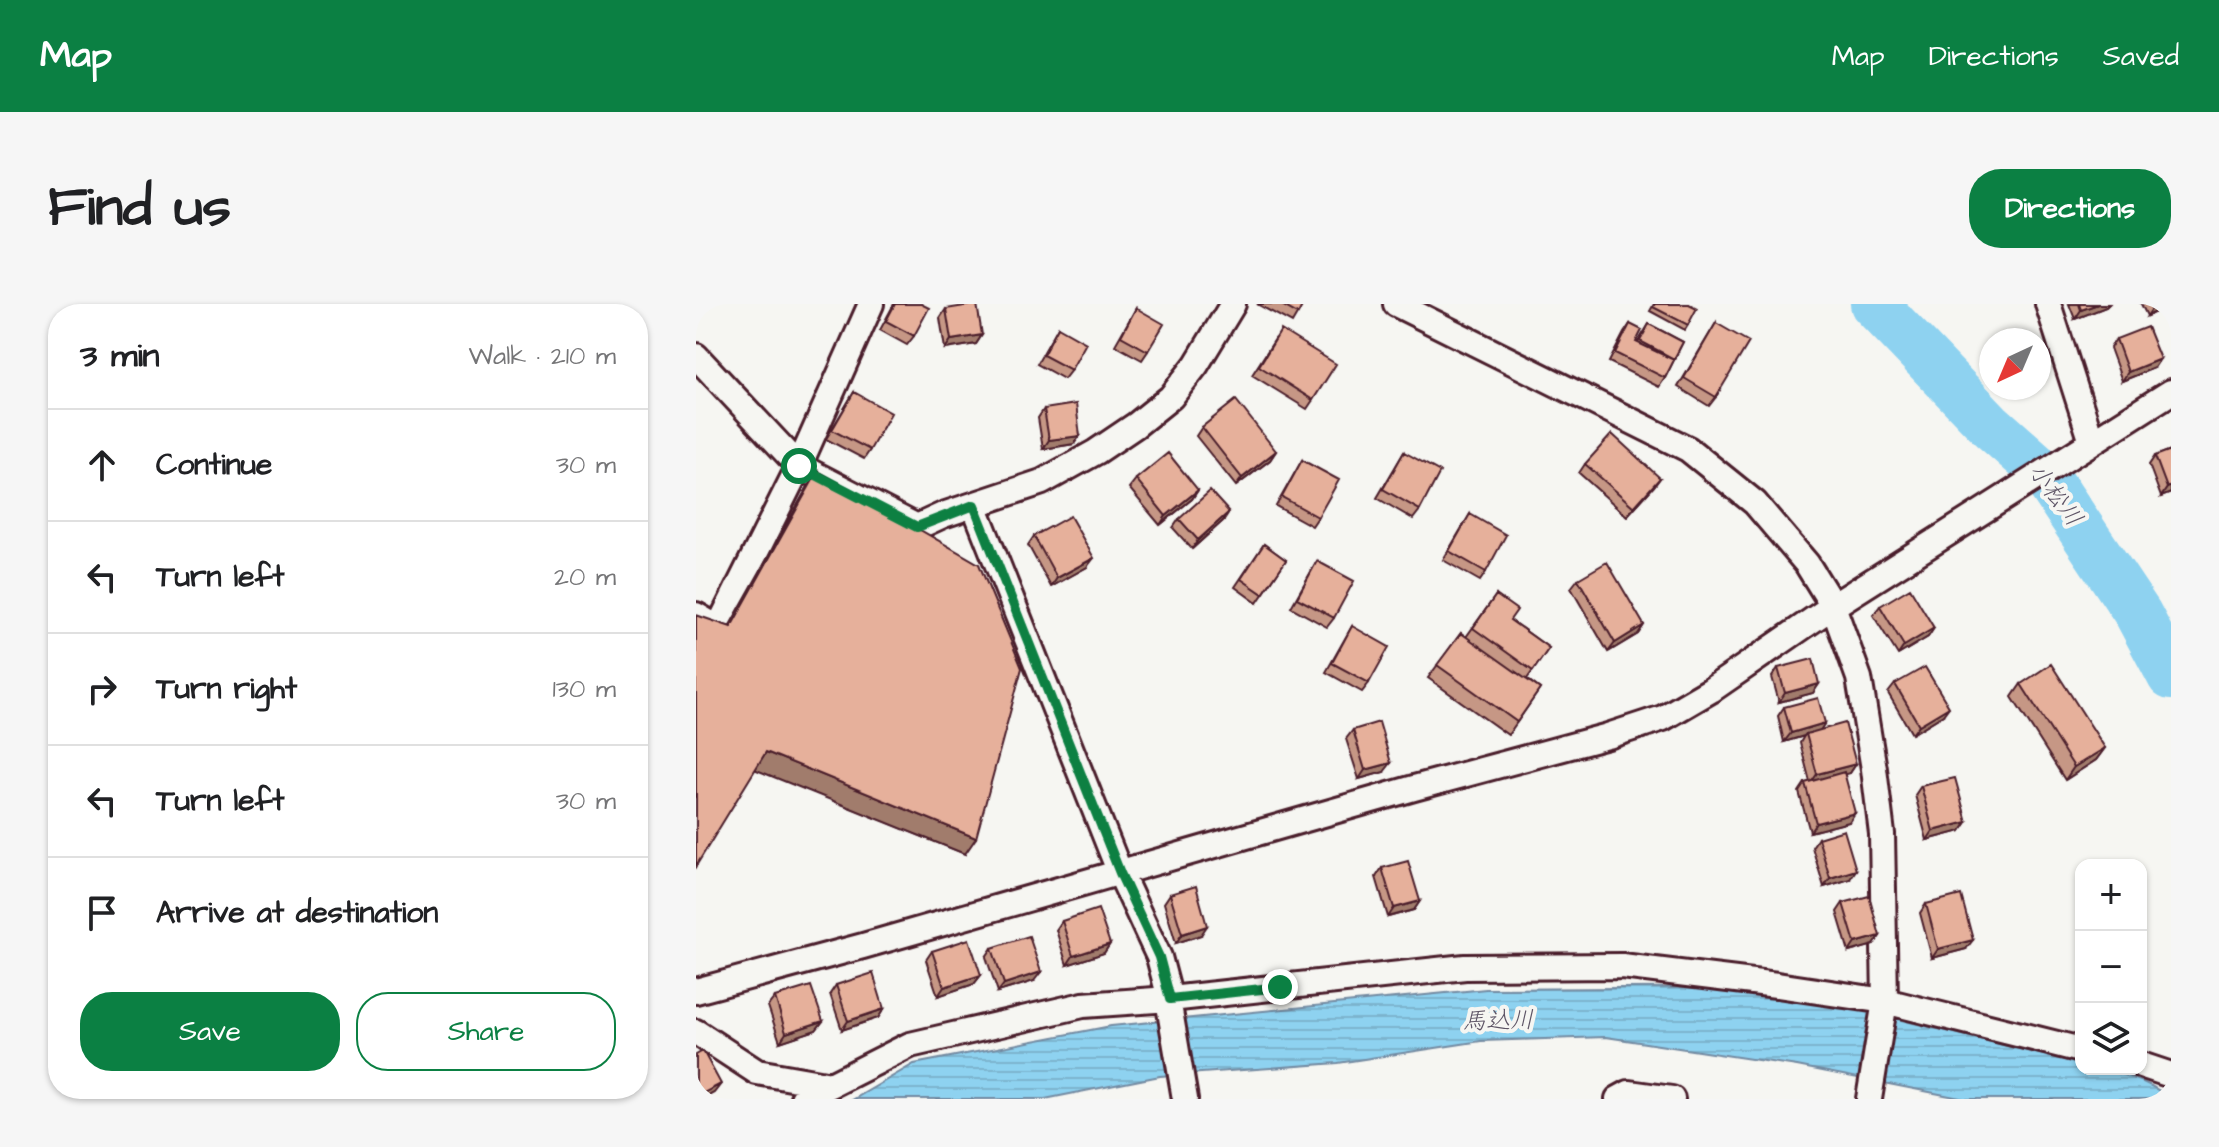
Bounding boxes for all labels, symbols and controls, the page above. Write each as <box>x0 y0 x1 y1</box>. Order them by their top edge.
text: Map <box>40 30 112 82</box>
text: Map <box>1832 37 1885 76</box>
text: Directions <box>1929 37 2059 76</box>
text: Saved <box>2103 37 2179 76</box>
text: Find us <box>48 169 231 247</box>
button: Directions <box>1969 169 2171 248</box>
north arrow <box>1979 328 2051 400</box>
text: 3 min <box>80 332 160 380</box>
text: Walk · 210 m <box>469 338 616 374</box>
icon: ahead <box>80 443 124 487</box>
text: Continue <box>156 444 272 486</box>
text: 30 m <box>556 447 616 483</box>
route start <box>781 448 817 484</box>
water label: 小松川 <box>2020 456 2090 534</box>
icon: left <box>80 555 124 599</box>
text: Turn left <box>156 556 284 598</box>
text: 20 m <box>554 559 616 595</box>
icon: right <box>80 667 124 711</box>
text: Turn right <box>156 668 297 710</box>
text: 130 m <box>552 671 616 707</box>
icon: left <box>80 779 124 823</box>
text: Turn left <box>156 780 284 822</box>
text: 30 m <box>556 783 616 819</box>
map controls <box>2075 859 2147 1075</box>
button: + <box>2075 859 2147 931</box>
icon: arrive <box>80 891 124 935</box>
text: Arrive at destination <box>156 892 438 934</box>
button: − <box>2075 931 2147 1003</box>
route end <box>1262 969 1298 1005</box>
button: Save <box>80 992 340 1071</box>
button: Share <box>356 992 616 1071</box>
water label: 馬込川 <box>1462 1003 1534 1039</box>
button: layers <box>2075 1003 2147 1075</box>

